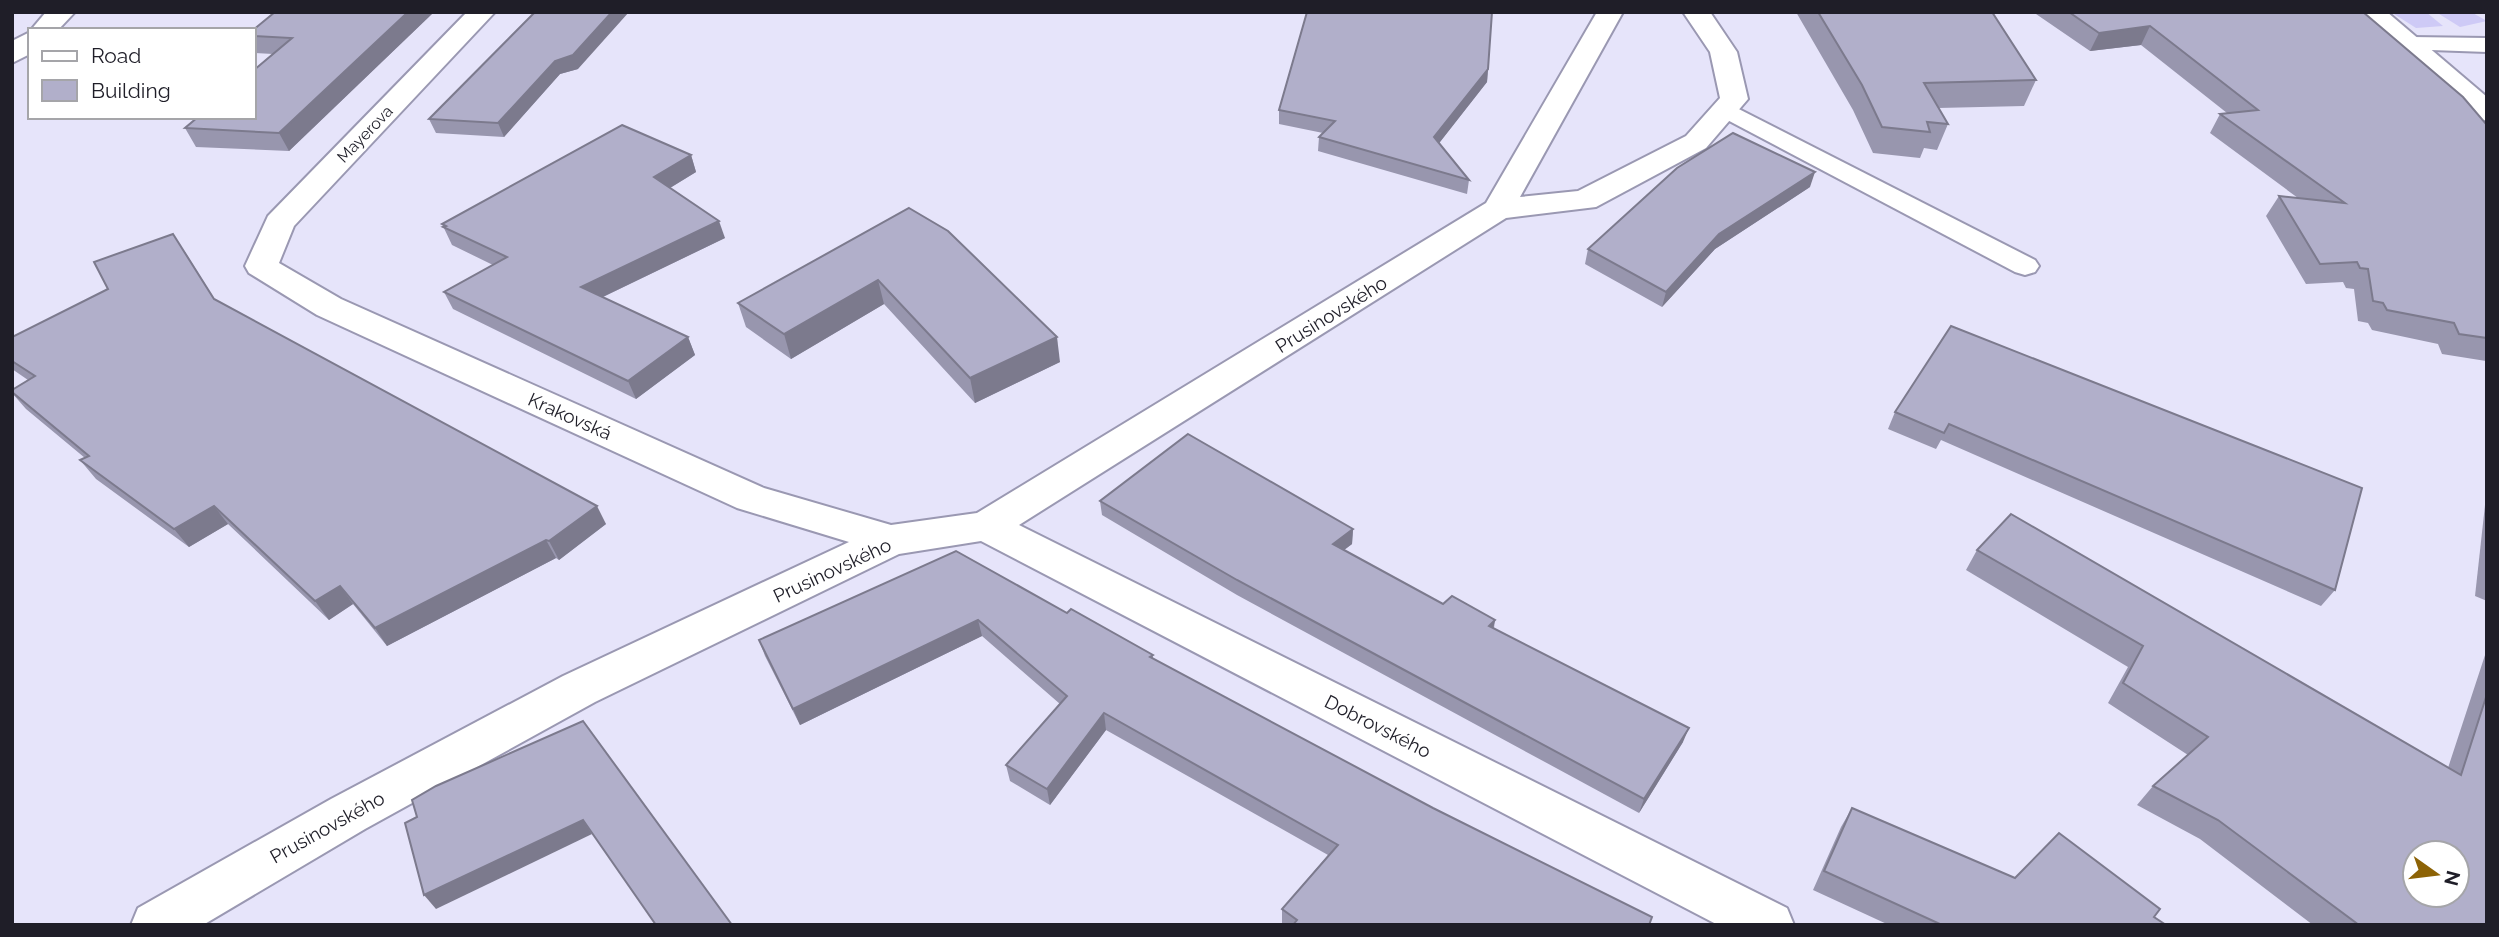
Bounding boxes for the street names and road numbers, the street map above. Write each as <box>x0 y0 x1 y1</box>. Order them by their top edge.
street label: Mayerova <box>333 102 397 166</box>
street label: Prusinovského <box>1271 271 1391 357</box>
street label: Krakovská <box>525 388 615 444</box>
street label: Prusinovského <box>770 533 894 607</box>
street label: Dobrovského <box>1321 690 1435 762</box>
street label: Prusinovského <box>266 787 388 867</box>

